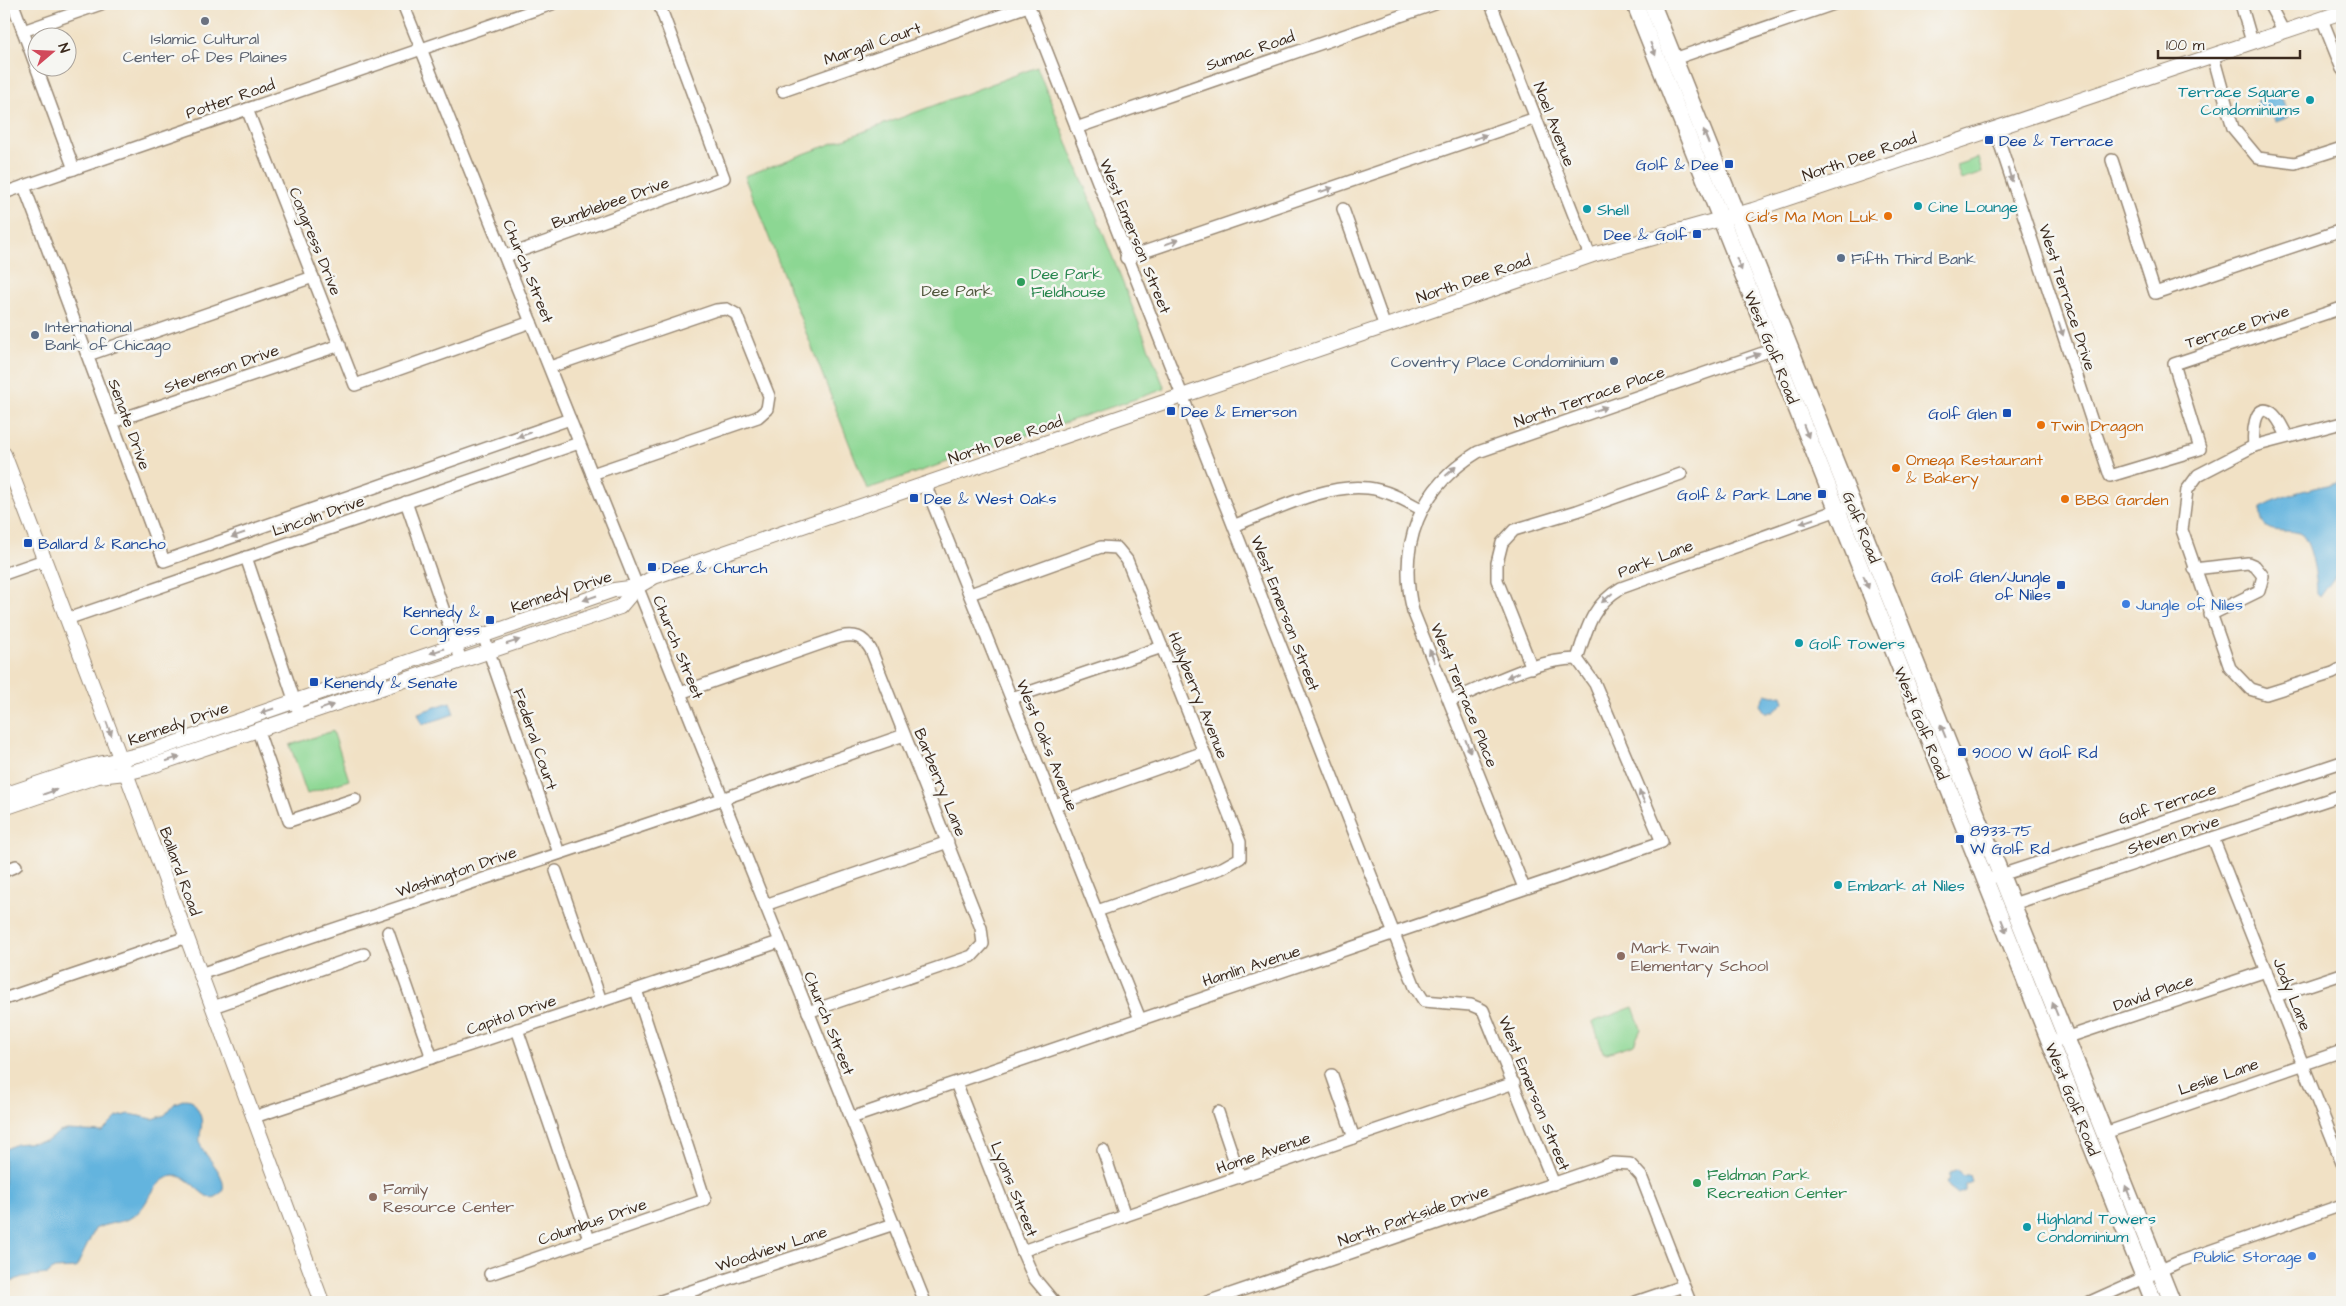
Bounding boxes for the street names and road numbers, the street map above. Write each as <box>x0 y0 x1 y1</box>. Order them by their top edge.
street label: Margail Court <box>821 17 925 72</box>
street label: Sumac Road <box>1203 26 1298 76</box>
street label: Potter Road <box>183 73 278 124</box>
street label: Noel Avenue <box>1528 79 1580 170</box>
street label: North Dee Road <box>1799 127 1919 187</box>
street label: West Emerson Street <box>1094 156 1176 317</box>
street label: Bumblebee Drive <box>549 171 672 234</box>
street label: Congress Drive <box>282 184 347 300</box>
street label: Church Street <box>497 216 559 327</box>
street label: West Terrace Drive <box>2033 221 2101 374</box>
street label: North Dee Road <box>1413 249 1533 309</box>
street label: West Golf Road <box>1738 288 1804 407</box>
street label: Terrace Drive <box>2182 300 2292 354</box>
street label: Stevenson Drive <box>161 339 282 399</box>
street label: North Terrace Place <box>1511 361 1668 433</box>
street label: Senate Drive <box>102 376 156 473</box>
street label: North Dee Road <box>945 410 1065 470</box>
street label: Golf Road <box>1837 488 1885 566</box>
street label: Lincoln Drive <box>269 490 368 542</box>
street label: West Emerson Street <box>1245 532 1325 695</box>
street label: Park Lane <box>1614 534 1697 583</box>
street label: Kennedy Drive <box>508 565 615 620</box>
street label: Church Street <box>647 592 709 703</box>
street label: West Terrace Place <box>1425 620 1503 771</box>
street label: Hollyberry Avenue <box>1162 629 1234 763</box>
street label: West Golf Road <box>1888 664 1954 783</box>
street label: West Oaks Avenue <box>1011 676 1084 815</box>
street label: Federal Court <box>507 686 563 794</box>
street label: Kennedy Drive <box>125 696 232 752</box>
street label: Barberry Lane <box>907 725 972 840</box>
street label: Golf Terrace <box>2116 778 2219 830</box>
street label: Steven Drive <box>2125 810 2222 860</box>
street label: Ballard Road <box>154 824 206 919</box>
street label: Washington Drive <box>393 841 520 904</box>
street label: Hamlin Avenue <box>1200 940 1303 992</box>
street label: Jody Lane <box>2267 955 2317 1035</box>
street label: Church Street <box>798 968 860 1079</box>
street label: David Place <box>2110 969 2197 1017</box>
street label: Capitol Drive <box>463 989 560 1041</box>
street label: West Emerson Street <box>1493 1013 1575 1174</box>
street label: West Golf Road <box>2039 1040 2105 1159</box>
street label: Leslie Lane <box>2175 1053 2262 1101</box>
street label: Home Avenue <box>1213 1126 1314 1179</box>
street label: Lyons Street <box>984 1139 1043 1241</box>
street label: North Parkside Drive <box>1335 1180 1492 1252</box>
street label: Columbus Drive <box>535 1193 650 1251</box>
street label: Woodview Lane <box>713 1220 830 1277</box>

